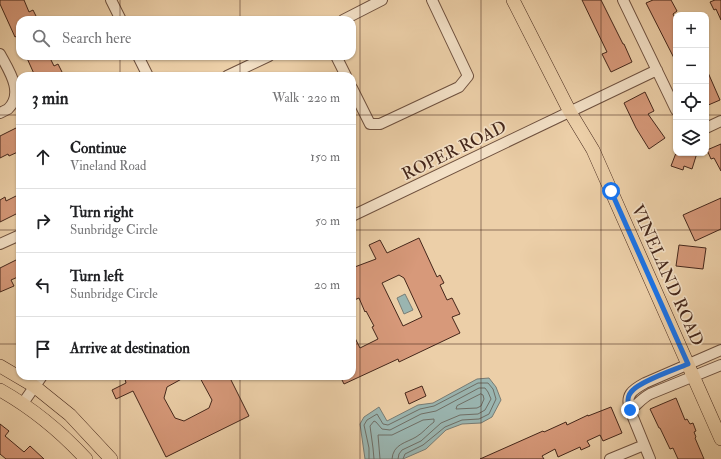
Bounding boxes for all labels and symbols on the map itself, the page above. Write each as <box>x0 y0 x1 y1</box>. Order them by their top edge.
street label: ROPER ROAD <box>399 116 510 185</box>
route start <box>602 182 620 200</box>
street label: VINELAND ROAD <box>627 201 708 349</box>
route end <box>621 401 639 419</box>

